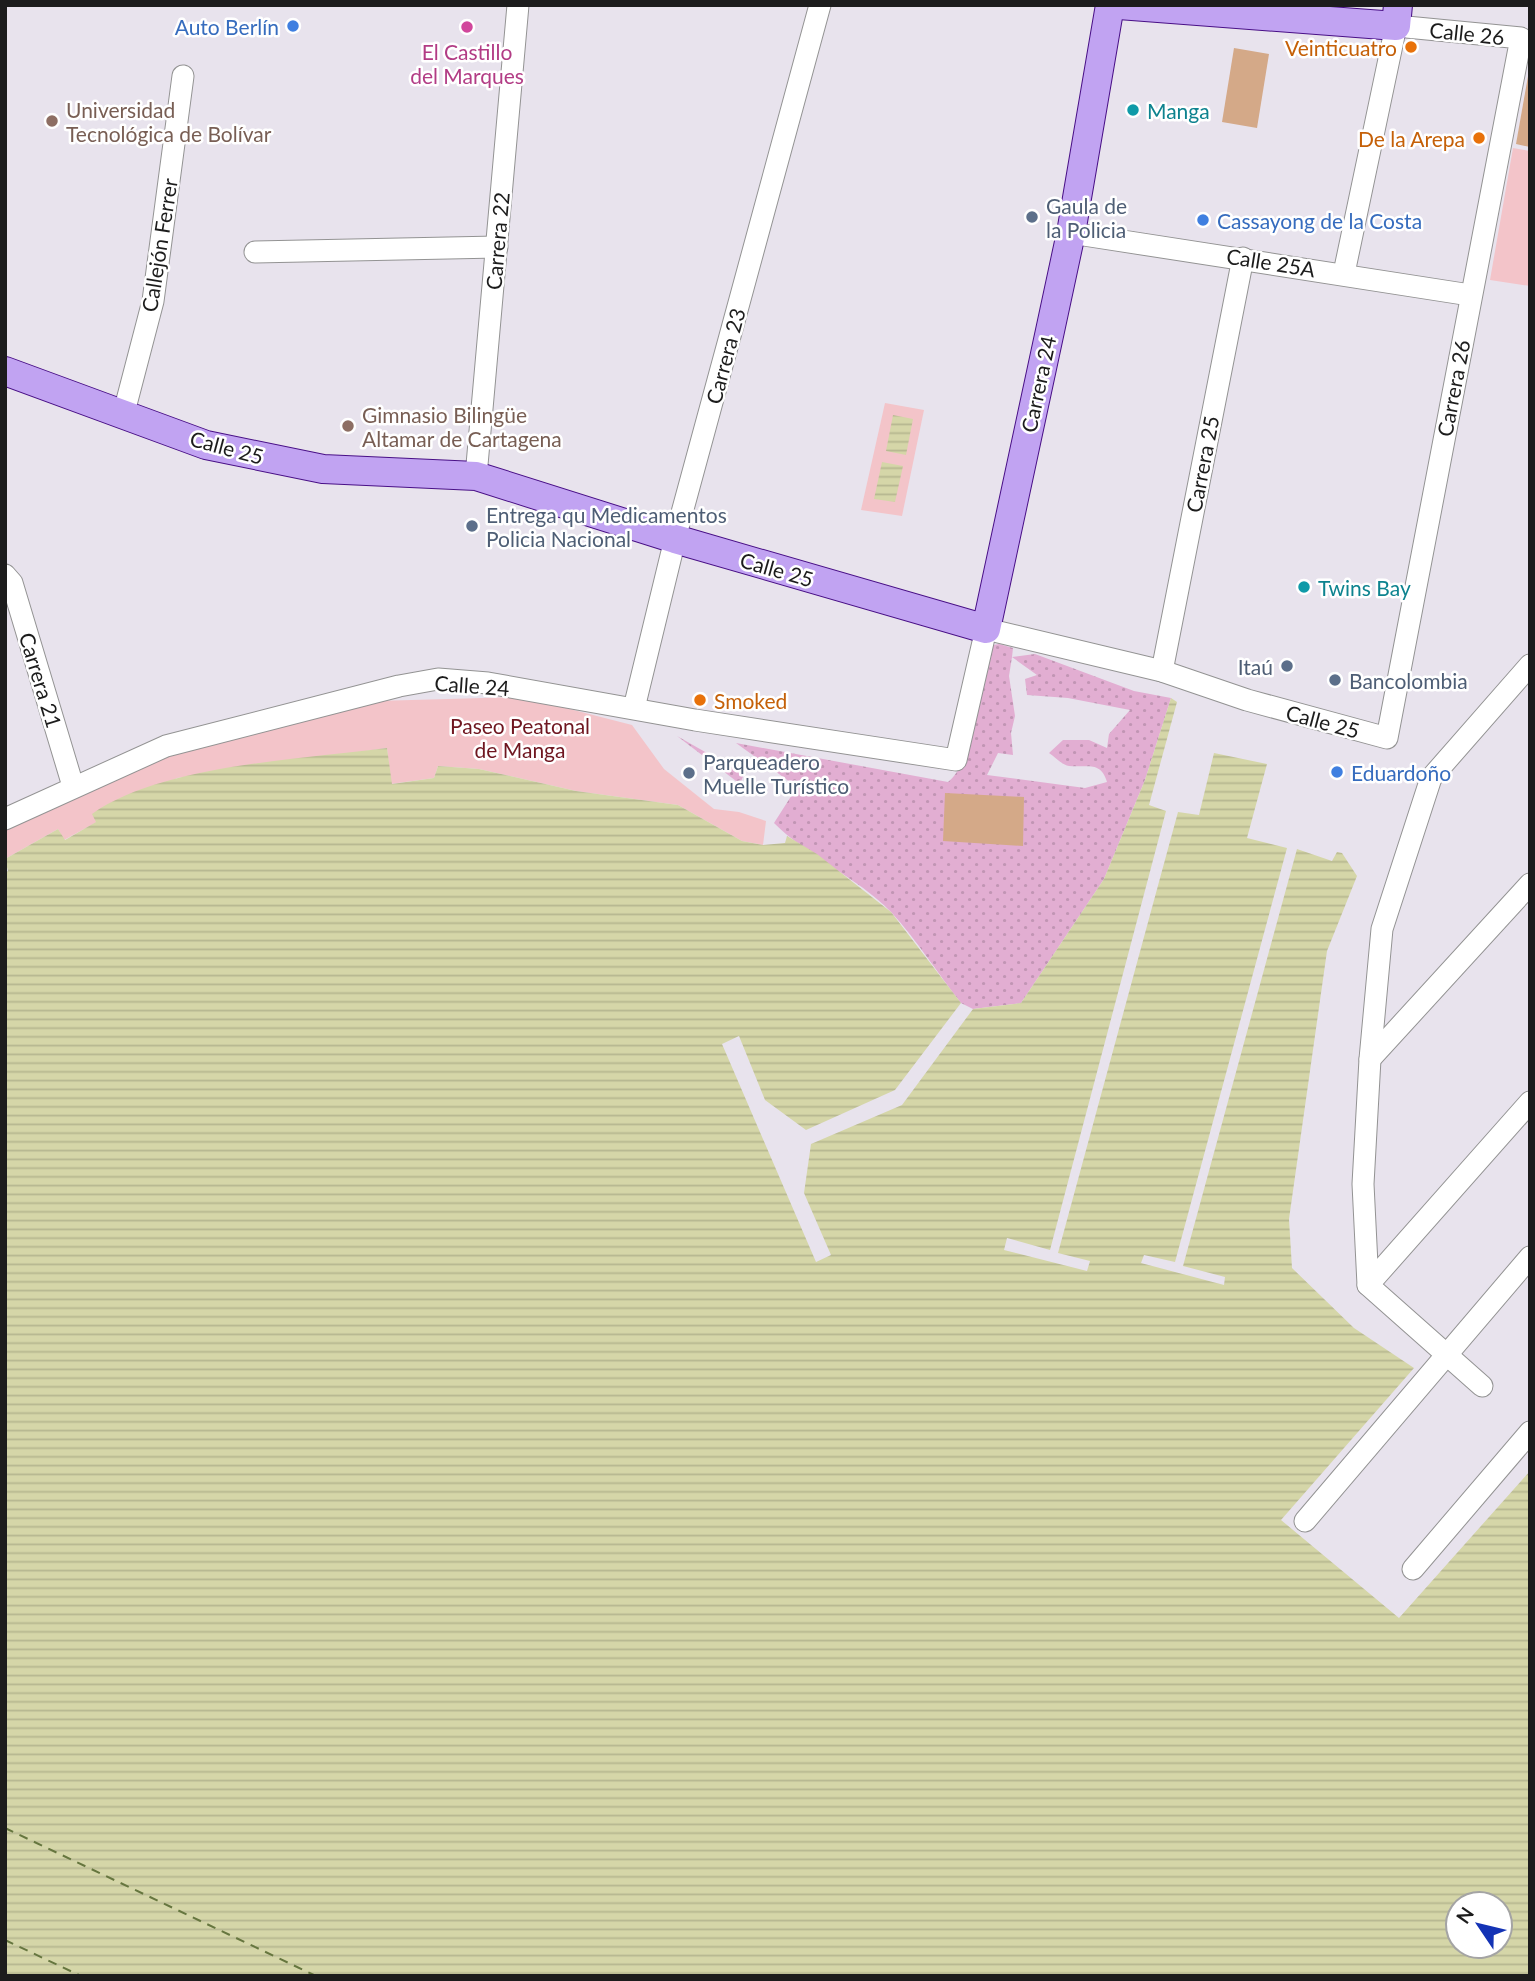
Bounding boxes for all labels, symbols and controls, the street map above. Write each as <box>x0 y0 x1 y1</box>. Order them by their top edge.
place label: Auto Berlín <box>175 14 279 39</box>
street label: Calle 26 <box>1428 17 1506 49</box>
marker: Auto Berlín <box>285 18 301 34</box>
marker: El Castillo del Marques <box>459 19 475 35</box>
place label: Veinticuatro <box>1285 35 1397 60</box>
place label: El Castillo del Marques <box>410 39 524 88</box>
marker: Veinticuatro <box>1403 39 1419 55</box>
place label: Universidad Tecnológica de Bolívar <box>66 97 272 146</box>
place label: Manga <box>1147 98 1210 123</box>
marker: Manga <box>1125 102 1141 118</box>
marker: Universidad Tecnológica de Bolívar <box>44 113 60 129</box>
place label: De la Arepa <box>1358 126 1465 151</box>
marker: De la Arepa <box>1471 130 1487 146</box>
street label: Callejón Ferrer <box>136 176 182 314</box>
street label: Carrera 22 <box>480 191 514 291</box>
place label: Gaula de la Policia <box>1046 193 1127 242</box>
place label: Cassayong de la Costa <box>1217 208 1422 233</box>
marker: Gaula de la Policia <box>1024 209 1040 225</box>
marker: Cassayong de la Costa <box>1195 212 1211 228</box>
street label: Calle 25A <box>1225 243 1318 281</box>
street label: Carrera 23 <box>700 305 750 407</box>
street label: Carrera 24 <box>1016 333 1060 435</box>
street label: Carrera 26 <box>1431 337 1475 439</box>
place label: Gimnasio Bilingüe Altamar de Cartagena <box>362 402 562 451</box>
street label: Carrera 25 <box>1180 413 1224 515</box>
marker: Gimnasio Bilingüe Altamar de Cartagena <box>340 418 356 434</box>
street label: Calle 25 <box>187 425 267 469</box>
place label: Entrega qu Medicamentos Policia Nacional <box>486 502 727 551</box>
marker: Entrega qu Medicamentos Policia Nacional <box>464 518 480 534</box>
street label: Calle 25 <box>737 547 817 591</box>
place label: Twins Bay <box>1318 575 1411 600</box>
marker: Twins Bay <box>1296 579 1312 595</box>
street label: Carrera 21 <box>15 629 67 731</box>
place label: Itaú <box>1238 654 1273 679</box>
marker: Itaú <box>1279 658 1295 674</box>
place label: Bancolombia <box>1349 668 1468 693</box>
street label: Calle 24 <box>434 670 510 700</box>
marker: Bancolombia <box>1327 672 1343 688</box>
place label: Smoked <box>714 688 787 713</box>
marker: Smoked <box>692 692 708 708</box>
street label: Calle 25 <box>1283 699 1363 743</box>
park label: Paseo Peatonal de Manga <box>450 713 590 762</box>
place label: Parqueadero Muelle Turístico <box>703 749 849 798</box>
place label: Eduardoño <box>1351 760 1451 785</box>
marker: Eduardoño <box>1329 764 1345 780</box>
marker: Parqueadero Muelle Turístico <box>681 765 697 781</box>
north arrow <box>1444 1890 1514 1960</box>
text: N <box>1451 1902 1478 1928</box>

